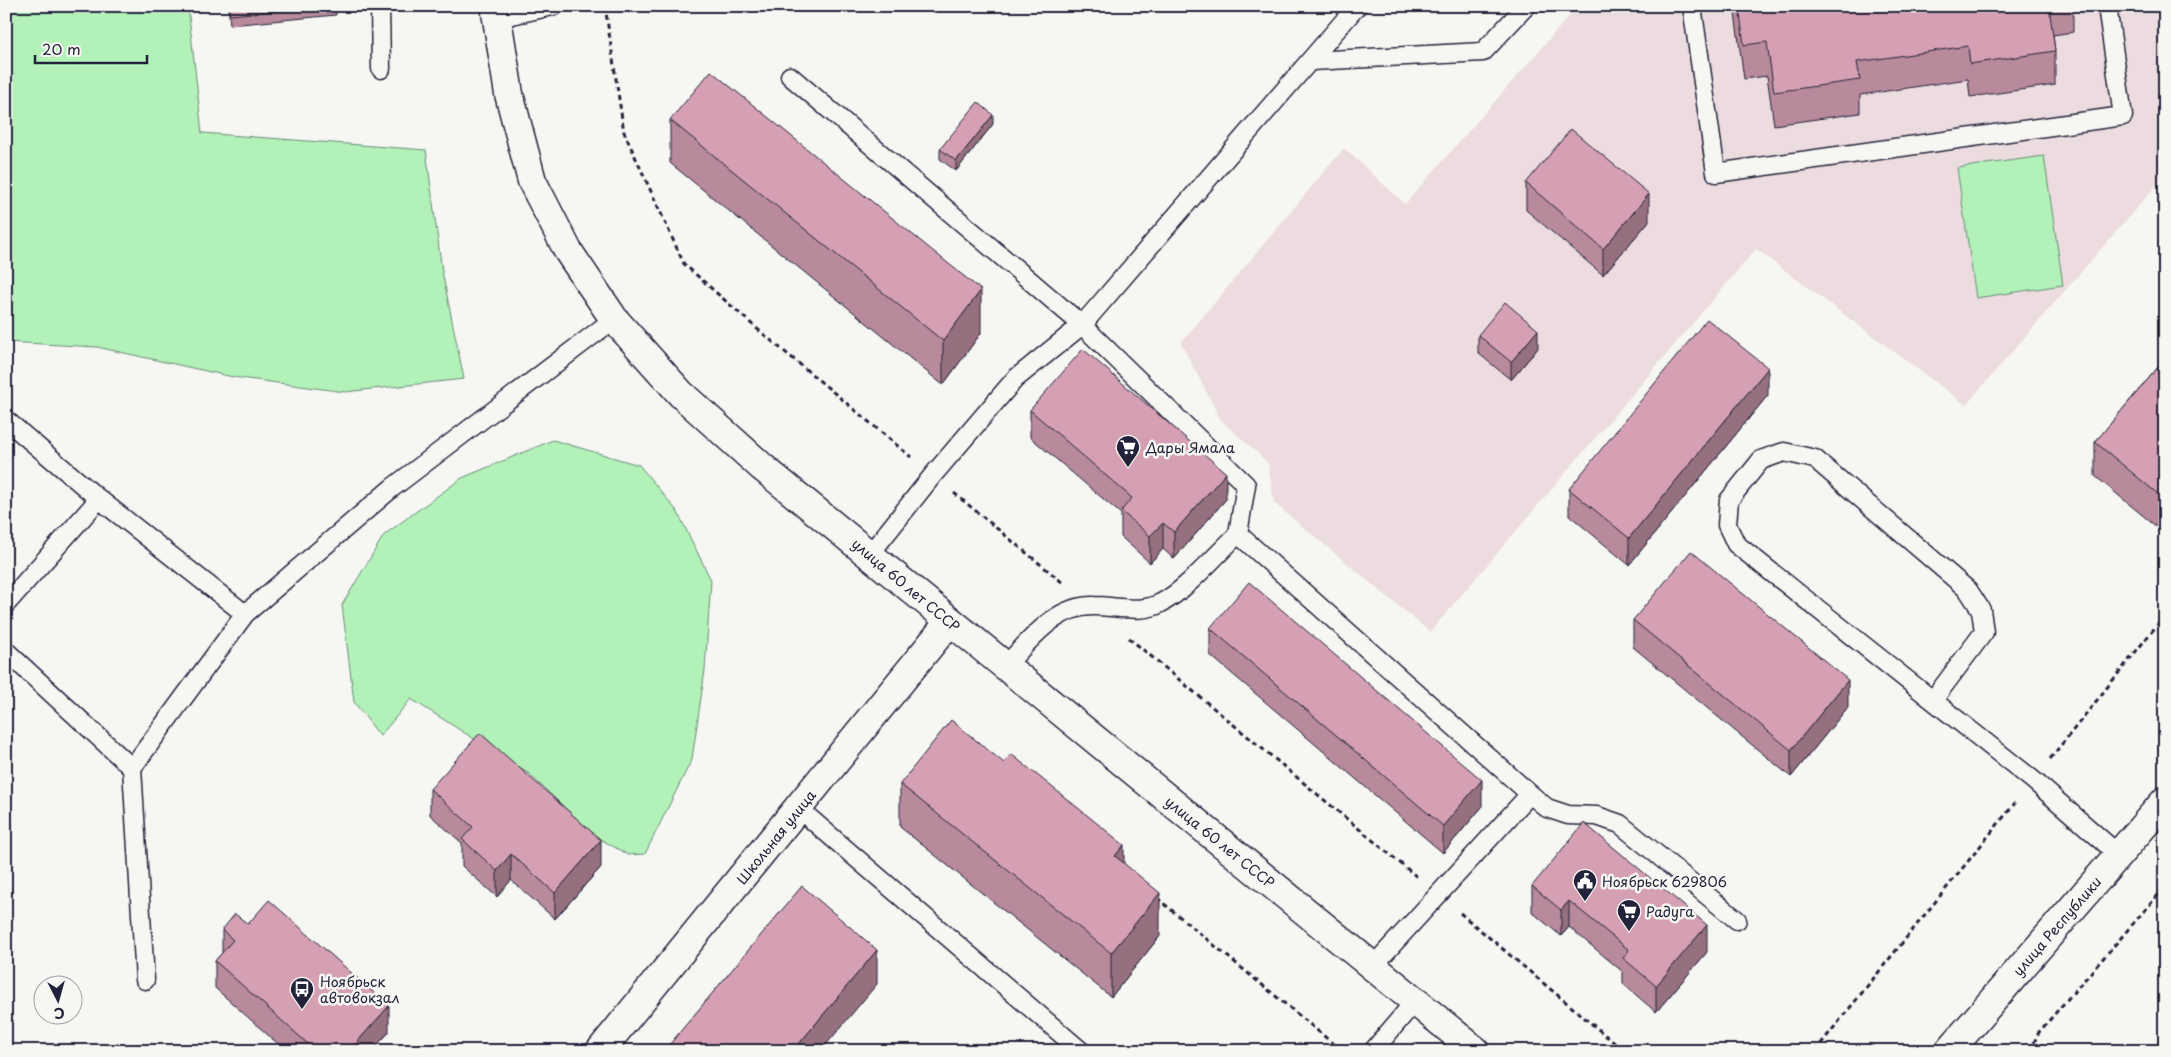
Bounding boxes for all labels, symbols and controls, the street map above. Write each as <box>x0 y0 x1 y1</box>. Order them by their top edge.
scale bar <box>35 32 148 64</box>
text: 20 m <box>42 37 81 60</box>
supermarket icon: Дары Ямала <box>1115 434 1141 468</box>
place label: Дары Ямала <box>1145 437 1235 458</box>
street label: улица 60 лет СССР <box>847 533 965 637</box>
street label: Школьная улица <box>731 785 821 889</box>
street label: улица 60 лет СССР <box>1161 791 1280 893</box>
public building icon: Ноябрьск 629806 <box>1572 868 1598 902</box>
place label: Ноябрьск 629806 <box>1602 871 1727 892</box>
street label: улица Республики <box>2008 872 2106 980</box>
supermarket icon: Радуга <box>1616 898 1642 932</box>
place label: Радуга <box>1646 901 1694 922</box>
place label: Ноябрьск автовокзал <box>320 971 399 1008</box>
north arrow <box>32 974 82 1024</box>
bus stop icon: Ноябрьск автовокзал <box>289 976 315 1010</box>
text: С <box>53 1002 66 1024</box>

